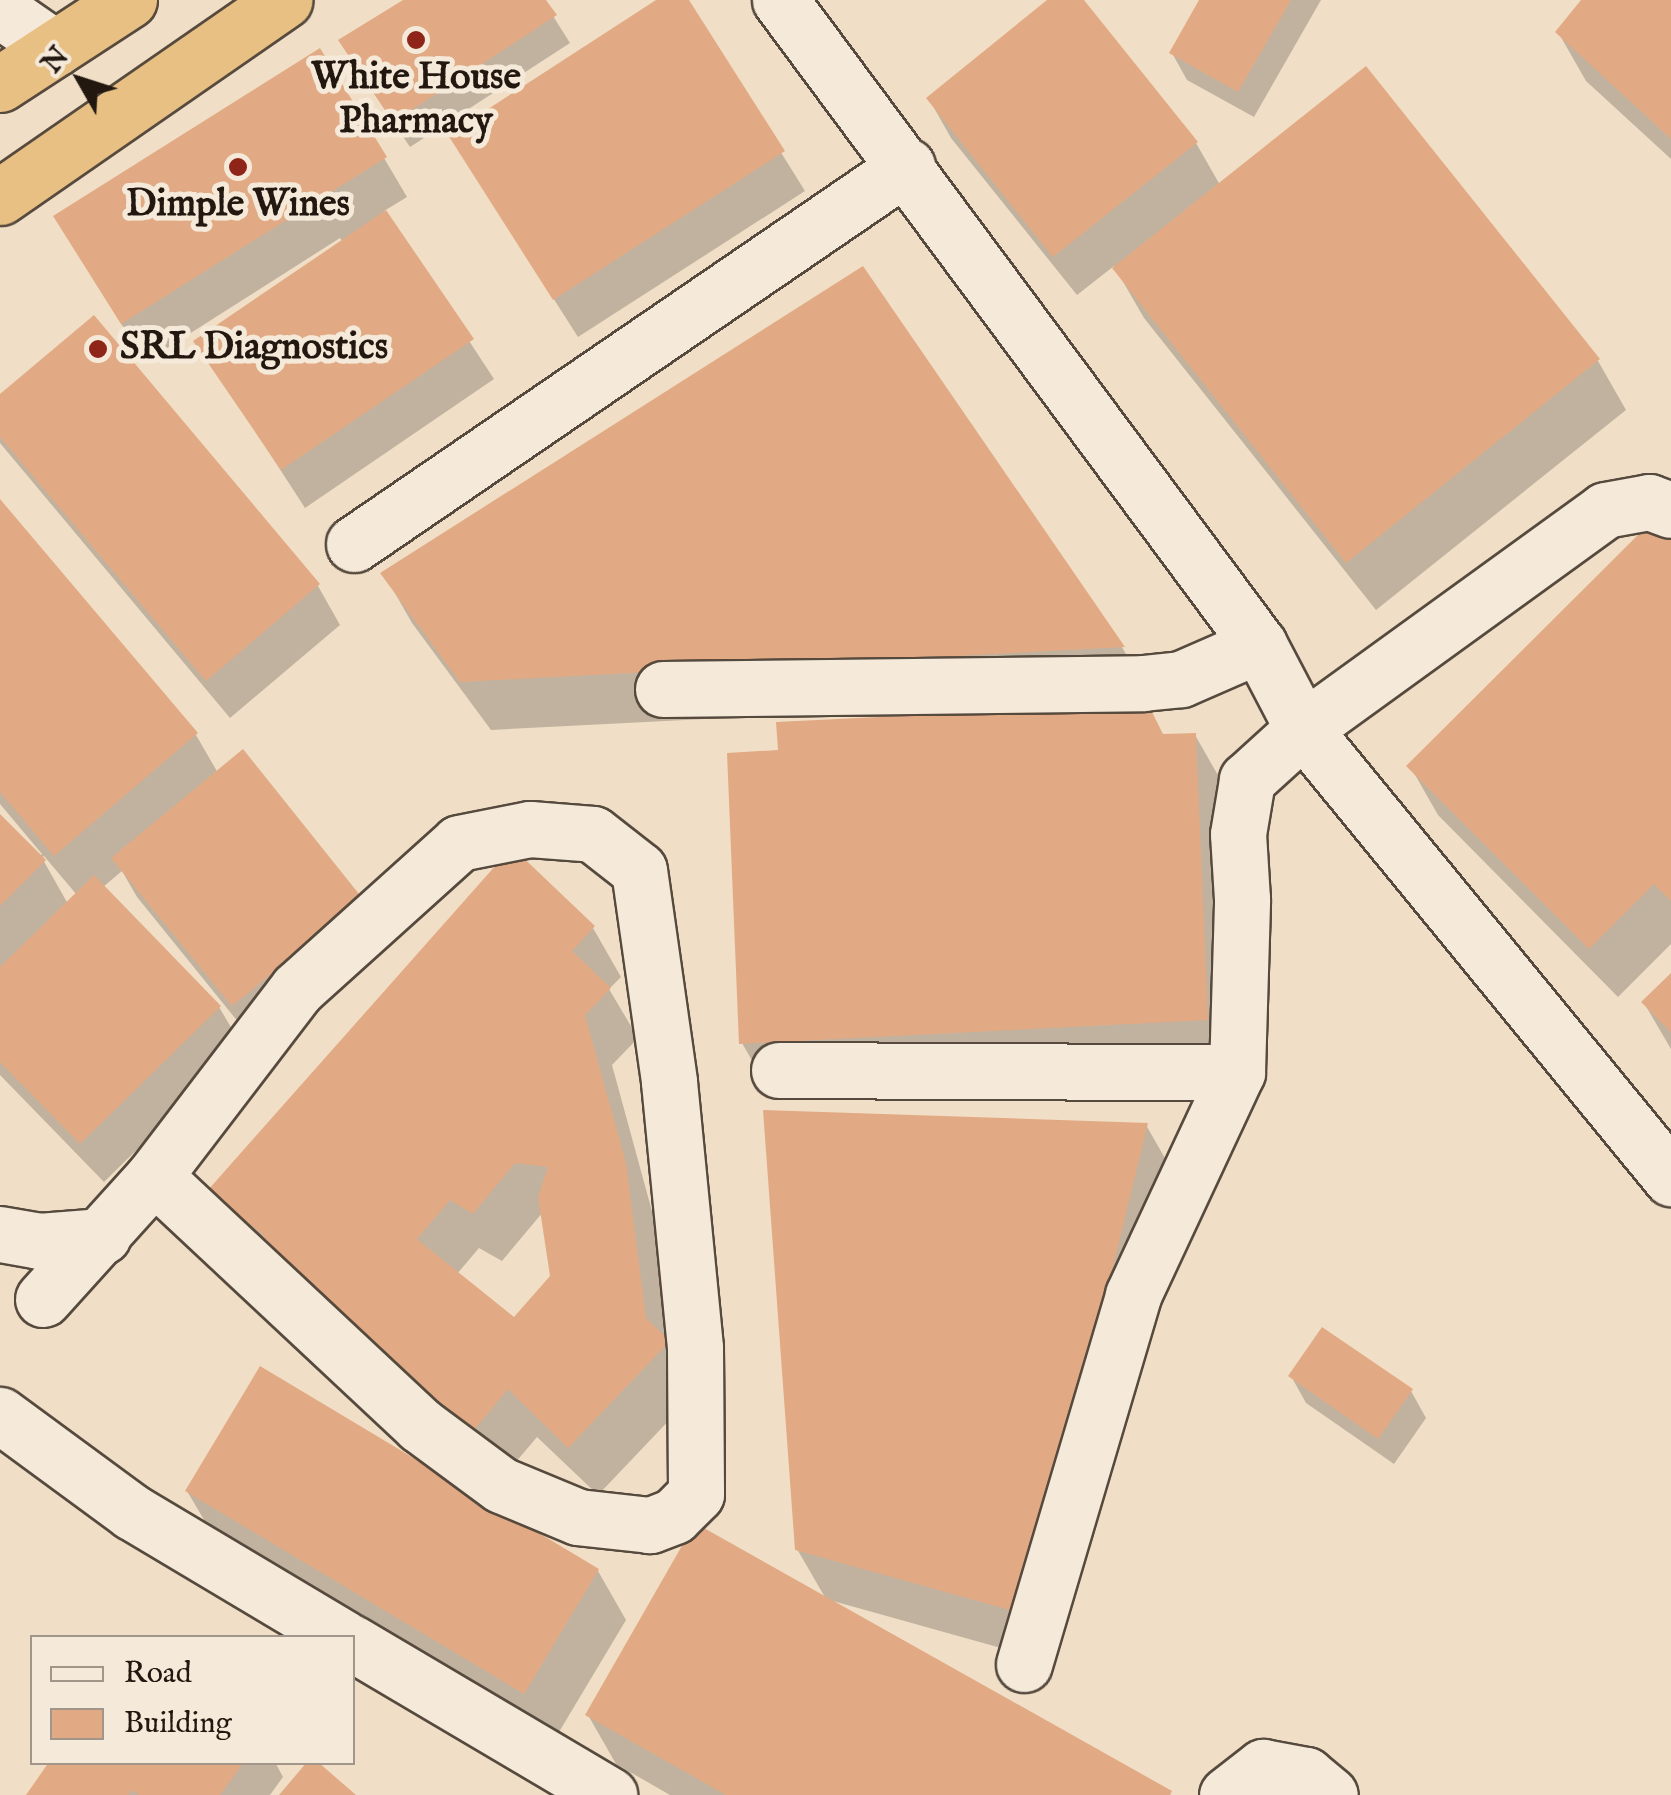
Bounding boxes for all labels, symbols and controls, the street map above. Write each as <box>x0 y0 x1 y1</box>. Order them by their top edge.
marker: White House Pharmacy <box>405 29 427 51</box>
north arrow <box>30 30 130 130</box>
text: N <box>35 40 78 81</box>
place label: White House Pharmacy <box>311 56 521 146</box>
marker: Dimple Wines <box>227 156 249 178</box>
place label: Dimple Wines <box>126 183 350 229</box>
place label: SRL Diagnostics <box>120 326 388 372</box>
marker: SRL Diagnostics <box>85 336 111 362</box>
legend <box>30 1635 355 1765</box>
text: Road <box>124 1655 192 1693</box>
text: Building <box>124 1705 232 1743</box>

